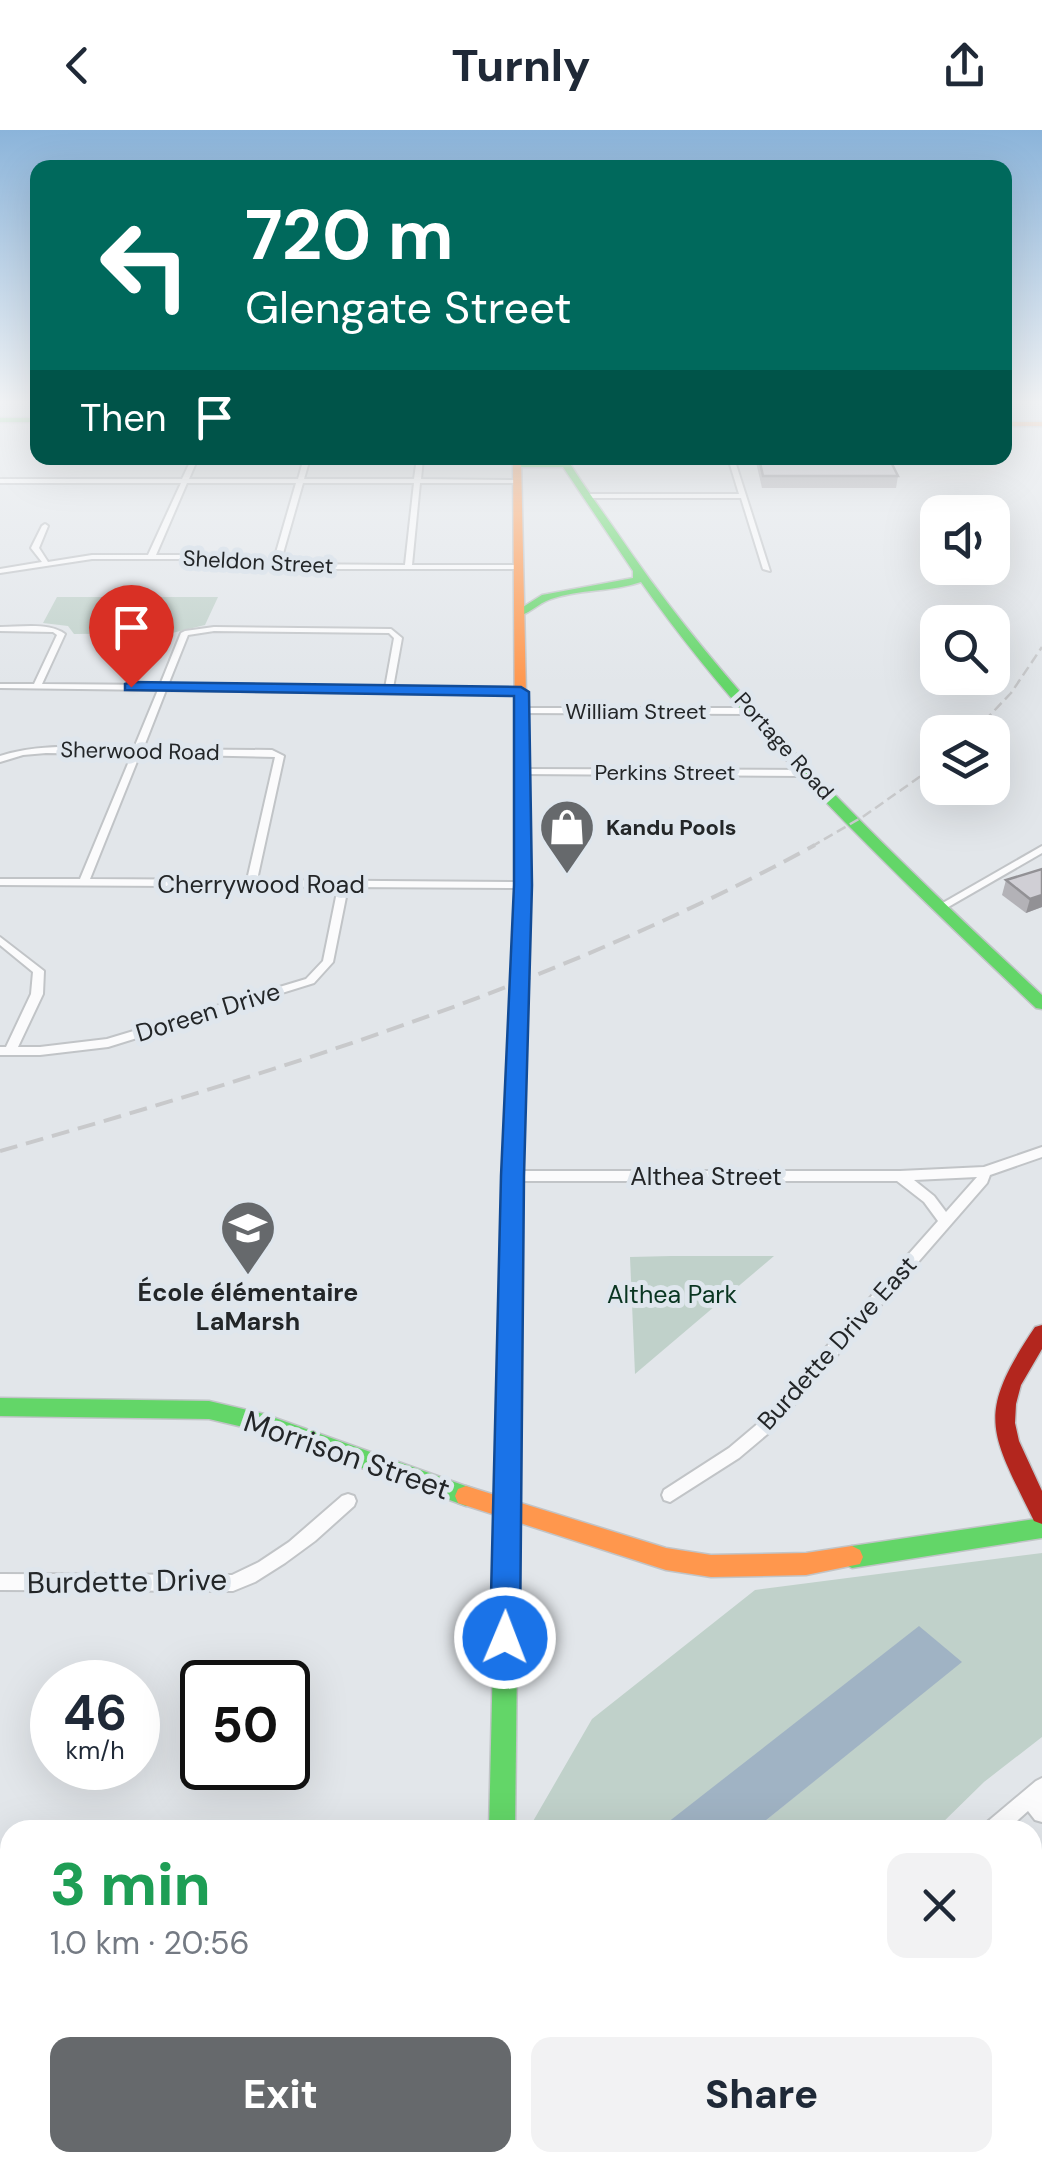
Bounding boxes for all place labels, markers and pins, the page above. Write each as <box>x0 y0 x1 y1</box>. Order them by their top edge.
pin <box>89 585 174 688</box>
shop icon: Kandu Pools <box>537 797 597 876</box>
place label: Kandu Pools <box>606 813 737 842</box>
school or university icon: École élémentaire LaMarsh <box>218 1198 278 1277</box>
place label: École élémentaire LaMarsh <box>138 1276 358 1338</box>

